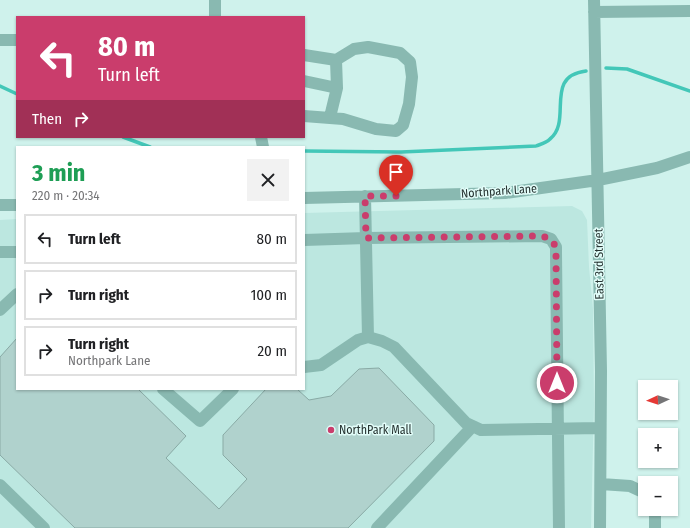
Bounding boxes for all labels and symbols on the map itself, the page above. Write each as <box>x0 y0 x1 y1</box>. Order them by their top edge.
pin <box>379 155 413 196</box>
street label: Northpark Lane <box>461 181 538 201</box>
street label: East 3rd Street <box>591 228 607 300</box>
position arrow <box>536 362 578 404</box>
north arrow <box>638 380 678 420</box>
place label: NorthPark Mall <box>339 423 412 437</box>
marker: NorthPark Mall <box>326 425 336 435</box>

